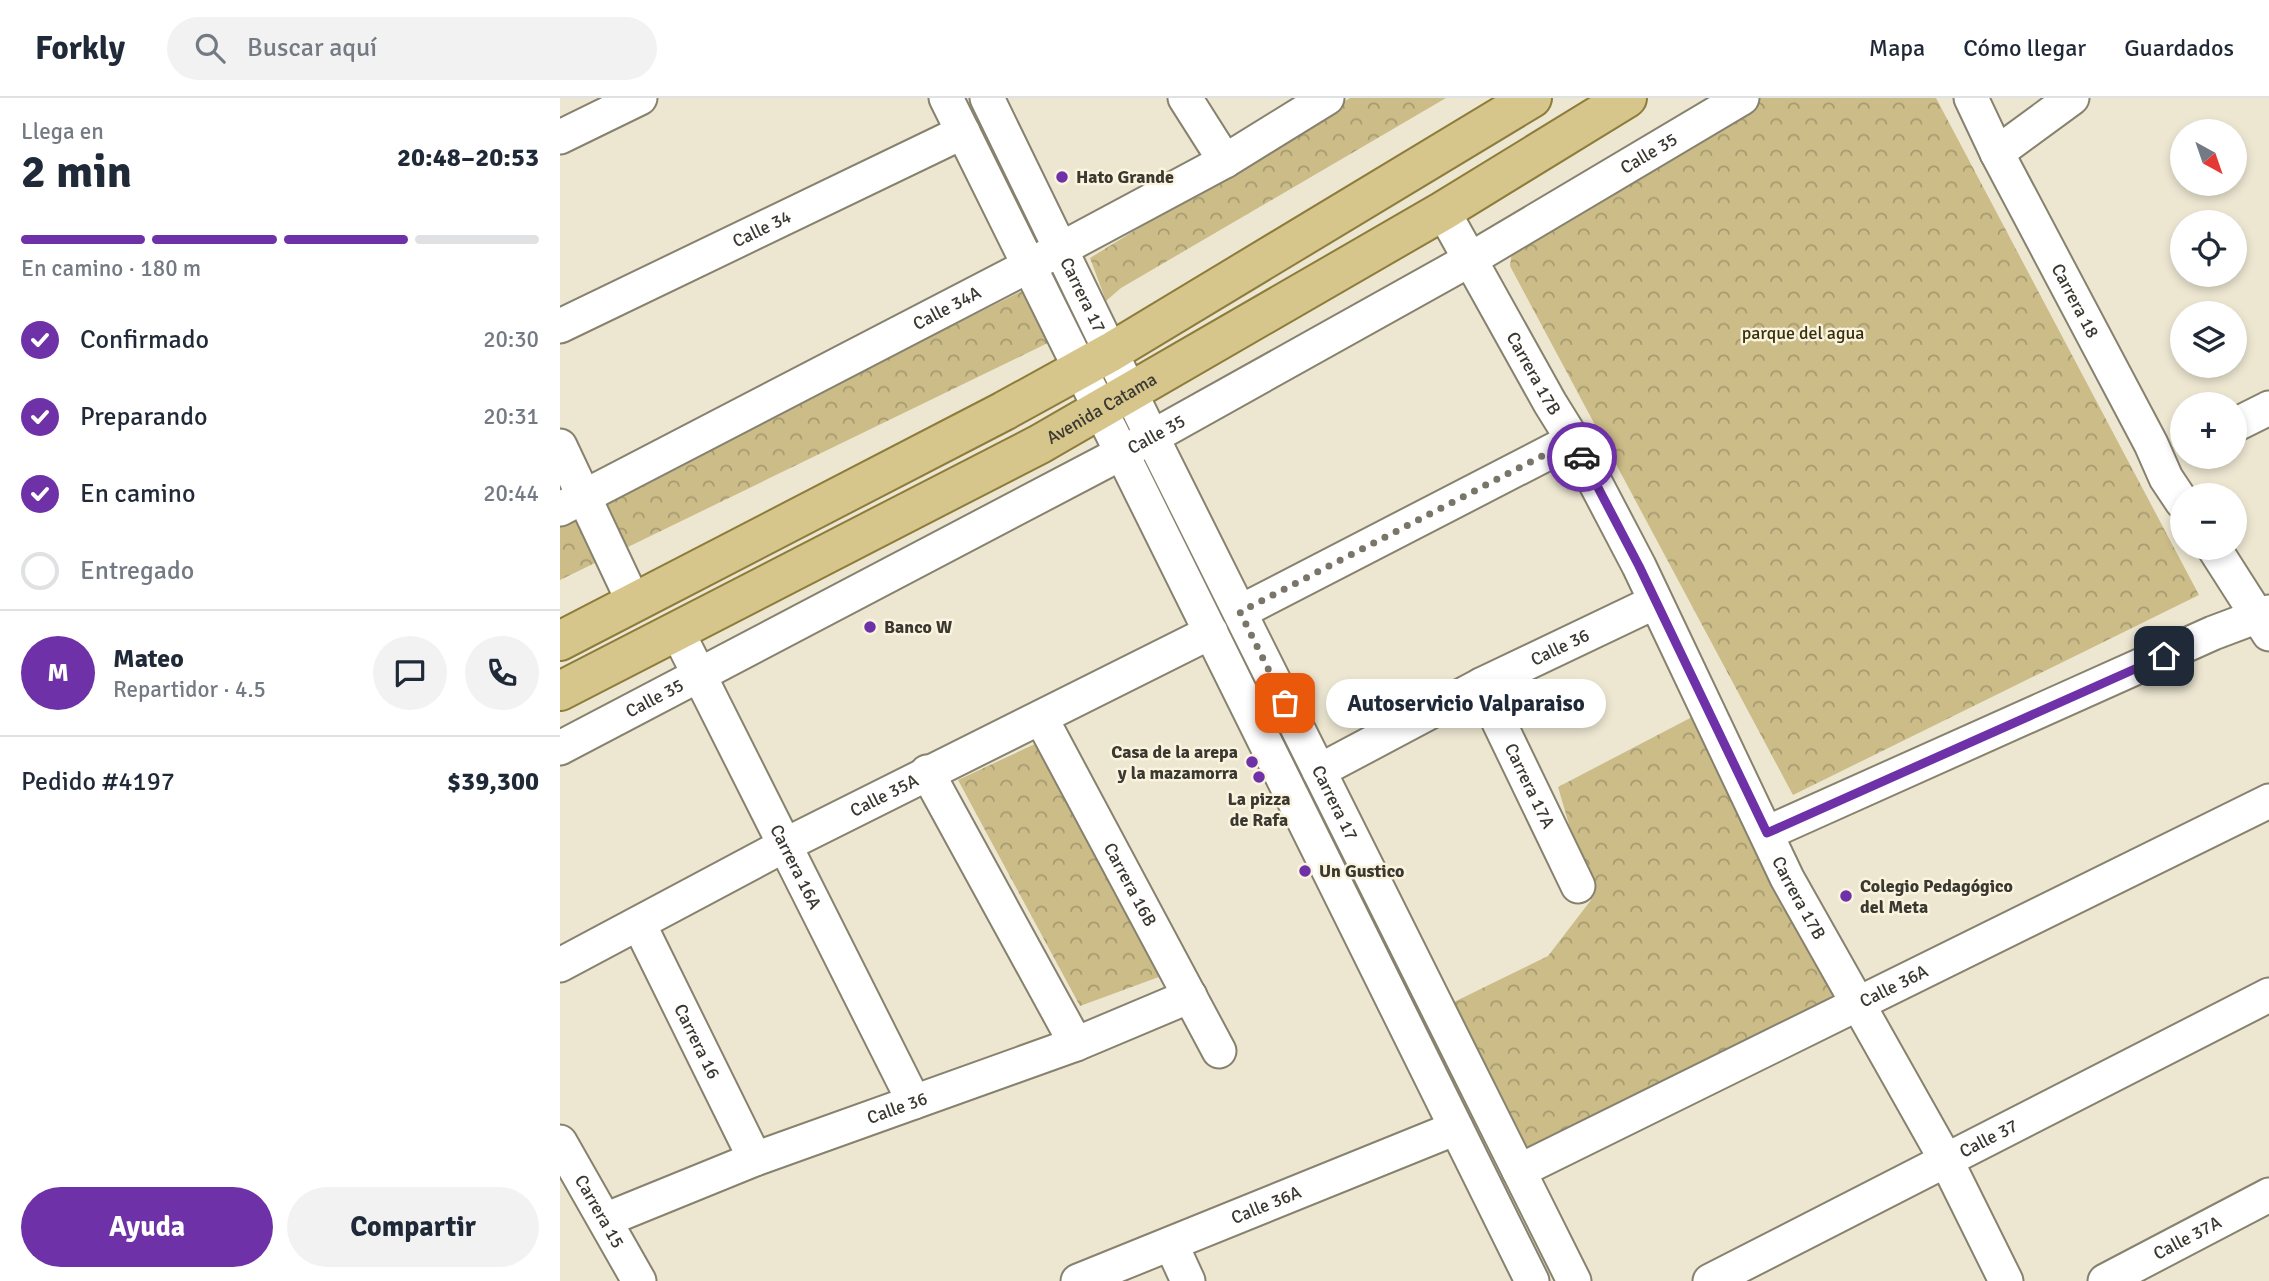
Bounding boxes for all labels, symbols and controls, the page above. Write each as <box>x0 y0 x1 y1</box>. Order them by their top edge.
search box <box>167 17 657 80</box>
text: Forkly <box>35 28 125 69</box>
icon: search <box>191 29 229 67</box>
text: Buscar aquí <box>247 32 377 64</box>
text: Mapa <box>1869 33 1925 63</box>
text: Cómo llegar <box>1963 33 2086 63</box>
text: Guardados <box>2124 33 2234 63</box>
text: Llega en <box>21 117 104 146</box>
north arrow <box>2170 119 2247 196</box>
map controls <box>2170 119 2247 560</box>
street label: Calle 35 <box>1616 128 1681 179</box>
text: 20:48–20:53 <box>397 142 539 174</box>
text: 2 min <box>21 144 132 200</box>
place label: Hato Grande <box>1076 166 1174 188</box>
marker: Hato Grande <box>1054 169 1070 185</box>
street label: Calle 34 <box>729 205 795 252</box>
button: locate <box>2170 210 2247 287</box>
text: En camino · 180 m <box>21 254 201 283</box>
street label: Carrera 17 <box>1055 254 1110 336</box>
street label: Carrera 18 <box>2047 260 2104 342</box>
street label: Calle 34A <box>909 281 985 335</box>
button: layers <box>2170 301 2247 378</box>
icon: check <box>21 321 59 359</box>
park label: parque del agua <box>1742 322 1864 344</box>
text: Confirmado <box>80 324 209 356</box>
text: 20:30 <box>483 325 539 354</box>
street label: Carrera 17B <box>1502 328 1566 419</box>
street label: Avenida Catama <box>1043 368 1161 449</box>
button: + <box>2170 392 2247 469</box>
icon: check <box>21 398 59 436</box>
text: Preparando <box>80 401 207 433</box>
text: 20:31 <box>483 402 539 431</box>
street label: Calle 35 <box>1124 410 1189 459</box>
courier <box>1547 422 1617 492</box>
icon: car <box>1563 438 1601 476</box>
icon: check <box>21 475 59 513</box>
text: En camino <box>80 478 196 510</box>
text: 20:44 <box>483 479 539 508</box>
button: − <box>2170 483 2247 560</box>
text: Entregado <box>80 555 194 587</box>
place label: Banco W <box>884 616 952 638</box>
marker: Banco W <box>862 619 878 635</box>
street label: Calle 36 <box>1527 624 1593 671</box>
pin <box>2134 626 2194 686</box>
button: chat <box>373 636 447 710</box>
button: phone <box>465 636 539 710</box>
icon: home <box>2145 637 2183 675</box>
text: Mateo <box>113 643 184 675</box>
text: M <box>47 657 69 689</box>
pin <box>1255 673 1315 733</box>
street label: Calle 35 <box>622 674 688 723</box>
text: Repartidor · 4.5 <box>113 675 266 704</box>
callout: Autoservicio Valparaiso <box>1327 678 1607 728</box>
icon: bag <box>1266 684 1304 722</box>
text: Autoservicio Valparaiso <box>1347 689 1585 718</box>
street label: Carrera 17A <box>1500 740 1560 832</box>
place label: Casa de la arepa y la mazamorra <box>1111 741 1238 784</box>
marker: Casa de la arepa y la mazamorra <box>1244 754 1260 770</box>
street label: Carrera 17 <box>1307 762 1363 844</box>
text: Pedido #4197 <box>21 766 175 798</box>
text: $39,300 <box>447 766 539 798</box>
street label: Calle 35A <box>846 769 922 822</box>
marker: La pizza de Rafa <box>1251 769 1267 785</box>
place label: La pizza de Rafa <box>1227 788 1291 831</box>
street label: Carrera 16A <box>765 821 826 913</box>
street label: Carrera 16B <box>1099 839 1161 930</box>
street label: Carrera 17B <box>1767 853 1831 944</box>
place label: Un Gustico <box>1319 860 1405 882</box>
marker: Un Gustico <box>1297 863 1313 879</box>
place label: Colegio Pedagógico del Meta <box>1860 875 2013 918</box>
marker: Colegio Pedagógico del Meta <box>1838 888 1854 904</box>
street label: Calle 36A <box>1856 960 1932 1012</box>
street label: Carrera 16 <box>669 1000 725 1083</box>
street label: Calle 36 <box>864 1087 930 1129</box>
street label: Calle 37 <box>1956 1114 2021 1162</box>
street label: Carrera 15 <box>570 1171 629 1252</box>
street label: Calle 36A <box>1228 1181 1304 1229</box>
button: Ayuda <box>21 1187 273 1267</box>
button: Compartir <box>287 1187 539 1267</box>
street label: Calle 37A <box>2150 1211 2225 1265</box>

